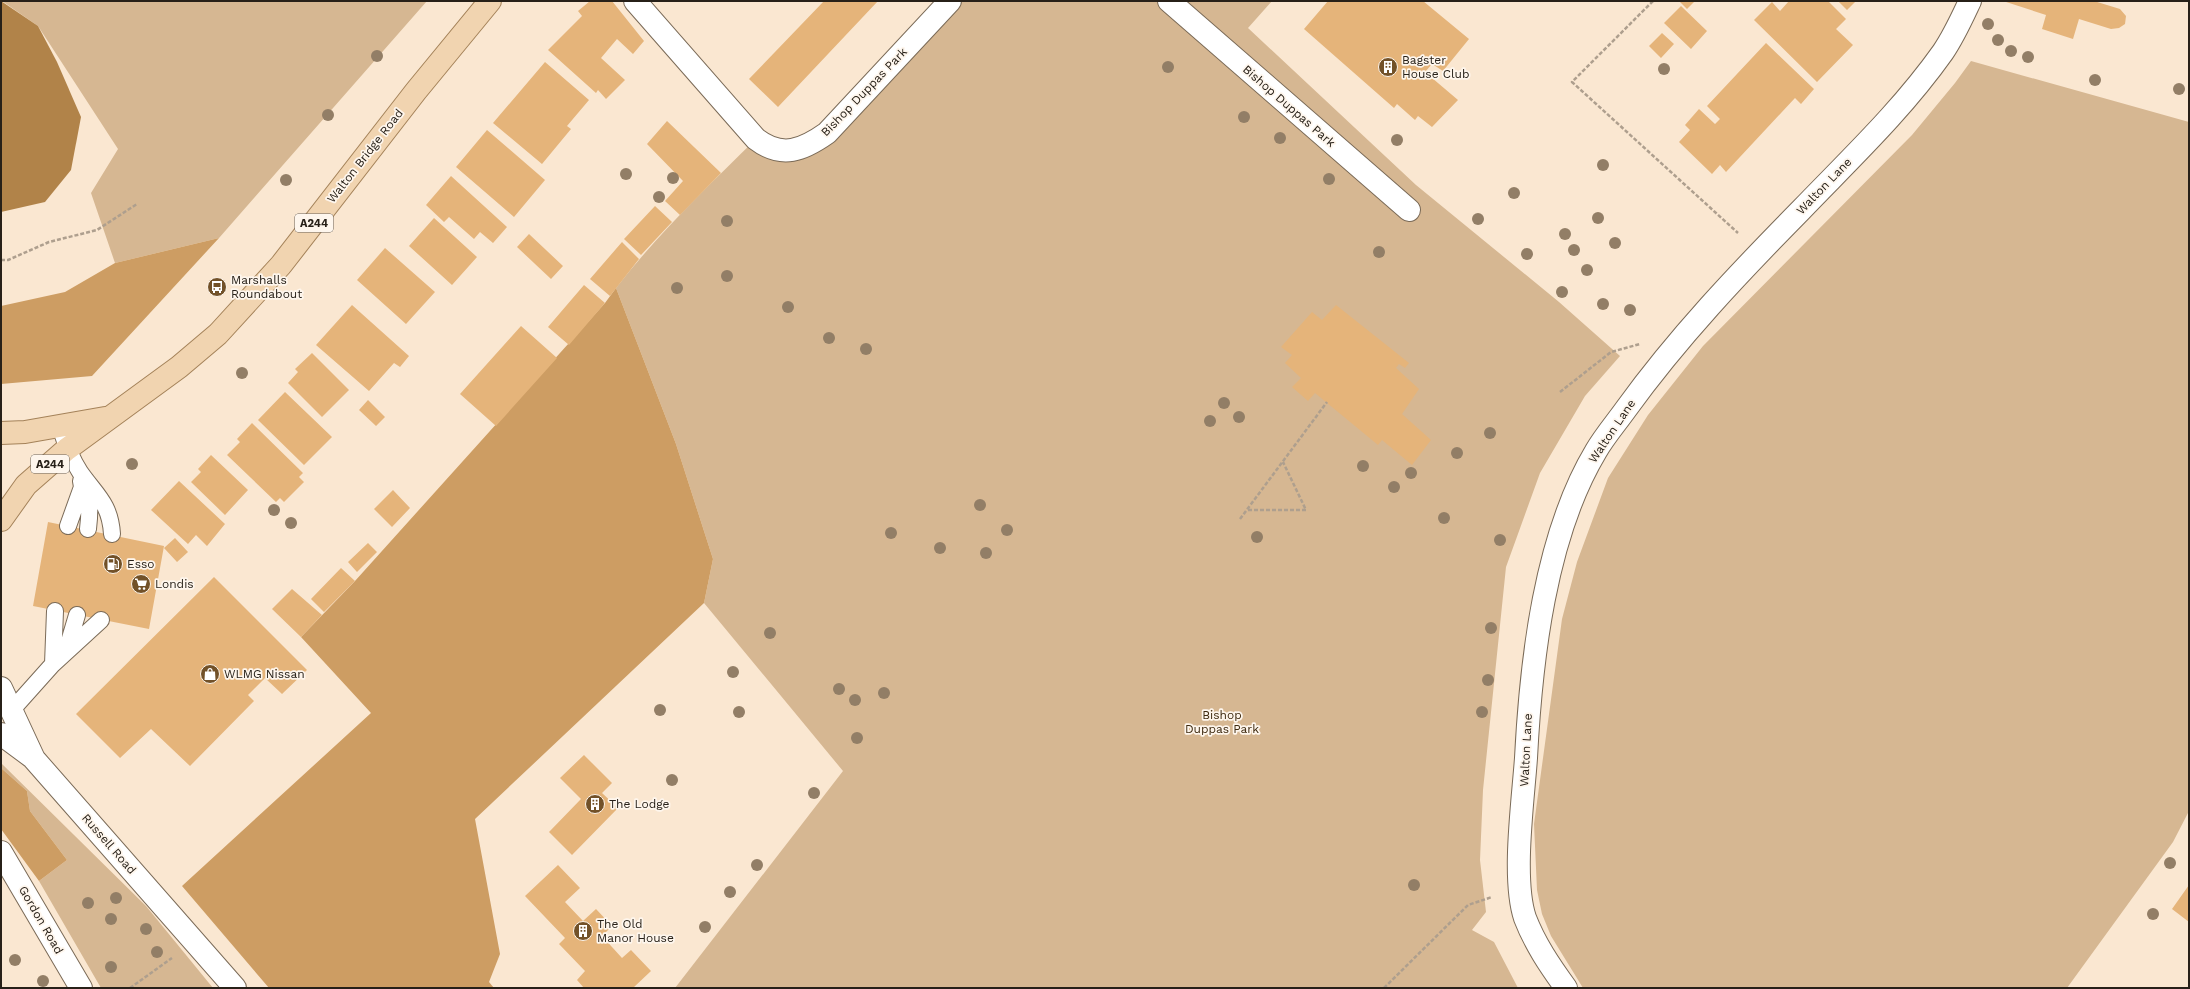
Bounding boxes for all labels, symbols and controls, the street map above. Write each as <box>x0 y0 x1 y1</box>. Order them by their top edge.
street label: Bishop Duppas Park <box>818 45 910 139</box>
place label: Bagster House Club <box>1402 53 1470 81</box>
building icon: Bagster House Club <box>1377 56 1399 78</box>
street label: Bishop Duppas Park <box>1240 62 1338 150</box>
street label: Walton Bridge Road <box>324 106 406 206</box>
street label: Walton Lane <box>1793 155 1855 217</box>
road number: A244 <box>295 214 333 232</box>
place label: Marshalls Roundabout <box>231 273 302 301</box>
bus stop icon: Marshalls Roundabout <box>206 276 228 298</box>
street label: Walton Lane <box>1586 397 1638 465</box>
road number: A244 <box>31 455 69 473</box>
fuel station icon: Esso <box>102 553 124 575</box>
place label: Esso <box>127 557 155 571</box>
supermarket icon: Londis <box>130 573 152 595</box>
place label: Londis <box>155 577 194 591</box>
shop icon: WLMG Nissan <box>199 663 221 685</box>
place label: WLMG Nissan <box>224 667 305 681</box>
park label: Bishop Duppas Park <box>1185 708 1259 736</box>
street label: Walton Lane <box>1517 713 1535 787</box>
building icon: The Lodge <box>584 793 606 815</box>
place label: The Lodge <box>609 797 670 811</box>
street label: Russell Road <box>79 811 139 877</box>
street label: Gordon Road <box>16 884 66 956</box>
place label: The Old Manor House <box>597 917 674 945</box>
building icon: The Old Manor House <box>572 920 594 942</box>

